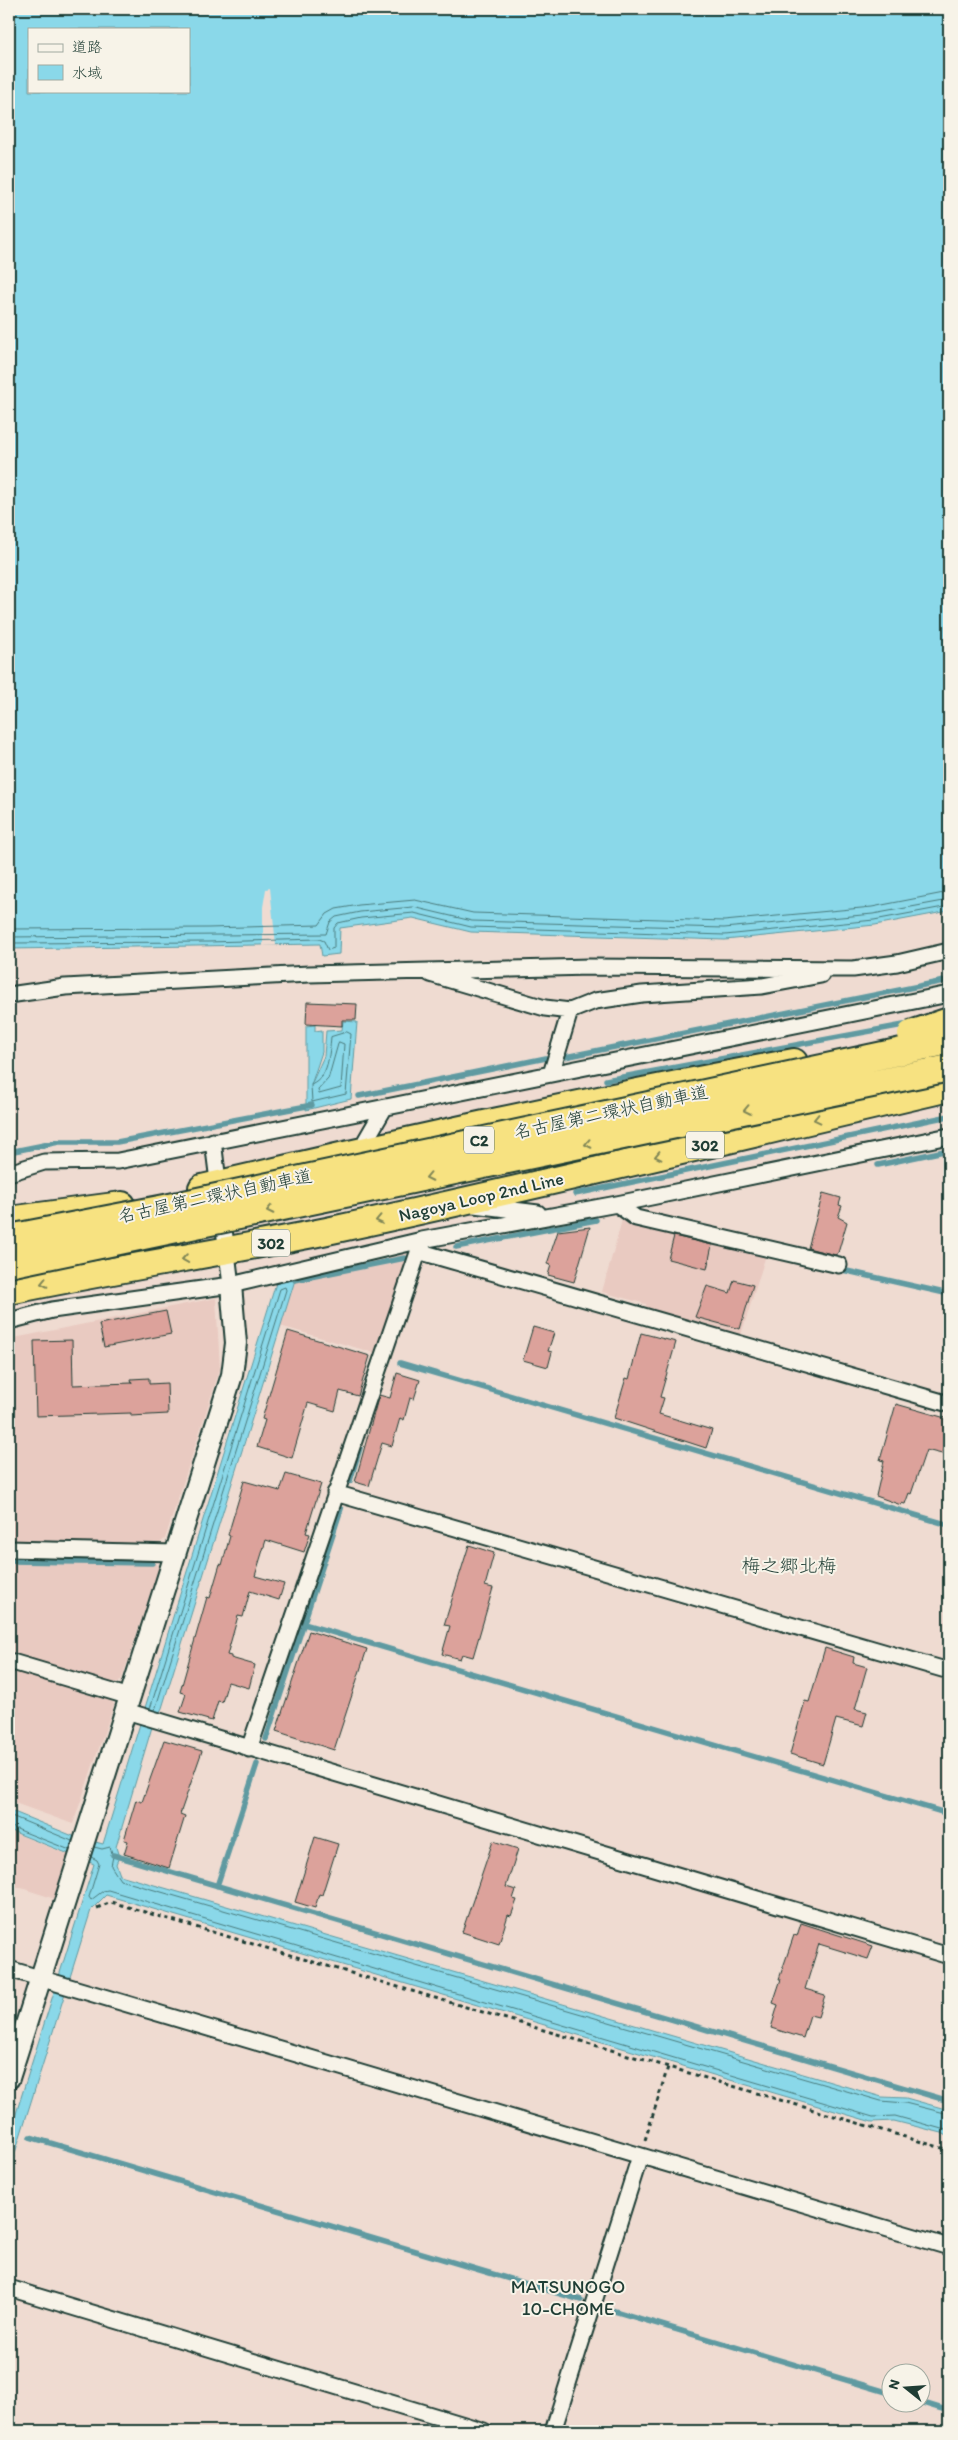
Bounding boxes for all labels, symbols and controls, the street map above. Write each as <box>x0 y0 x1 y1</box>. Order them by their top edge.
legend <box>28 28 190 92</box>
text: 道路 <box>72 38 102 56</box>
text: 水域 <box>72 64 102 82</box>
street label: 名古屋第二環状自動車道 <box>512 1081 710 1143</box>
one-way arrow <box>743 1105 752 1115</box>
one-way arrow <box>812 1113 821 1124</box>
road number: C2 <box>464 1126 494 1154</box>
road number: 302 <box>686 1132 724 1158</box>
one-way arrow <box>584 1138 593 1148</box>
one-way arrow <box>654 1150 663 1161</box>
street label: 名古屋第二環状自動車道 <box>116 1165 314 1227</box>
street label: Nagoya Loop 2nd Line <box>396 1167 566 1227</box>
one-way arrow <box>425 1171 434 1182</box>
one-way arrow <box>266 1204 275 1215</box>
one-way arrow <box>374 1214 383 1225</box>
road number: 302 <box>252 1230 290 1256</box>
one-way arrow <box>181 1253 189 1263</box>
one-way arrow <box>40 1278 49 1288</box>
district label: 梅之郷北梅 <box>741 1554 837 1577</box>
district label: MATSUNOGO 10-CHOME <box>511 2275 625 2320</box>
north arrow <box>880 2362 930 2412</box>
text: N <box>885 2377 904 2391</box>

